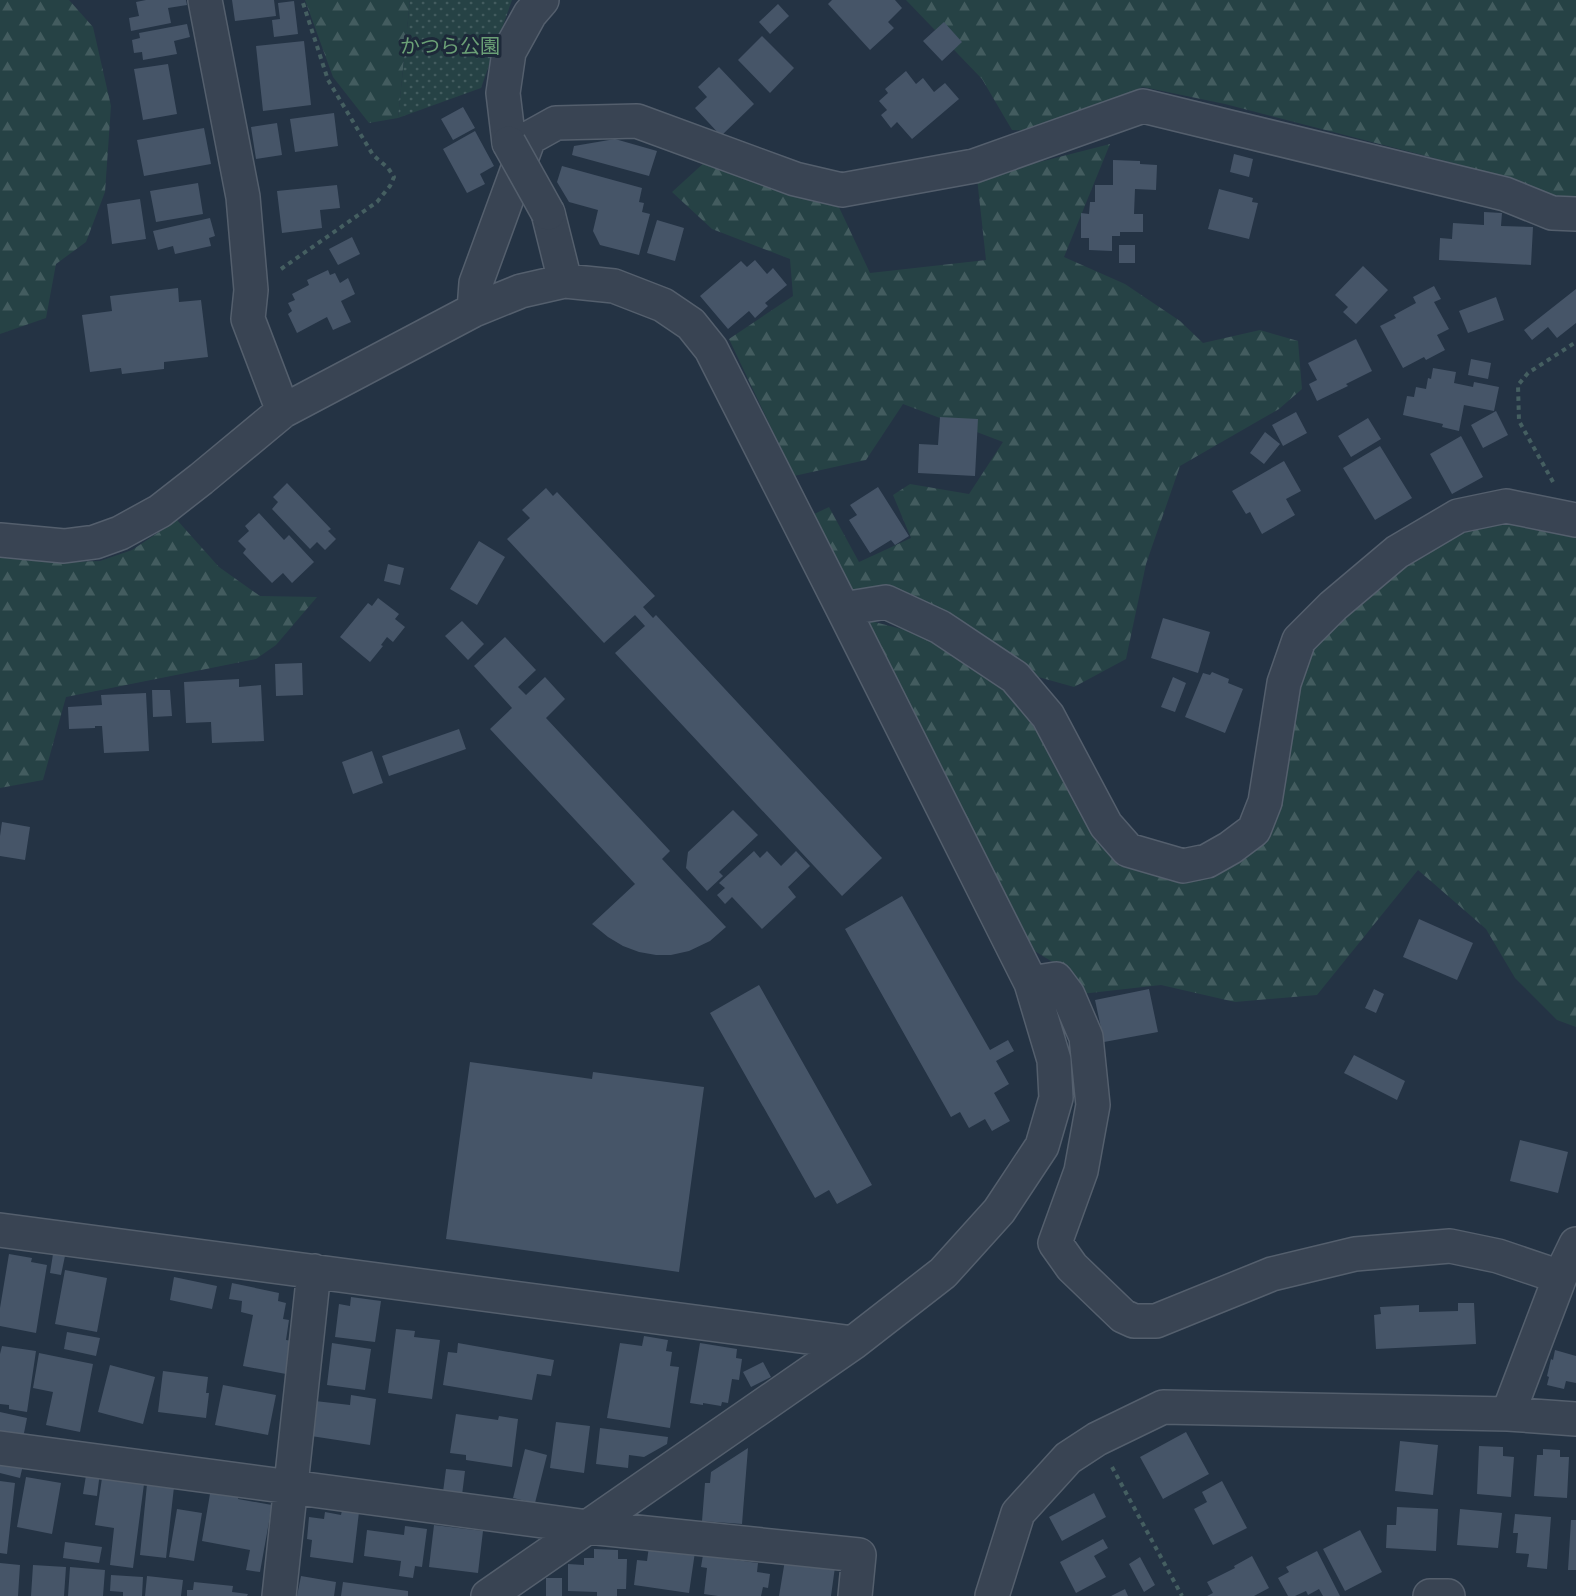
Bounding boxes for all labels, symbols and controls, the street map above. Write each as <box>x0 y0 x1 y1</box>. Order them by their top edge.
park label: かつら公園 <box>400 32 500 59</box>

